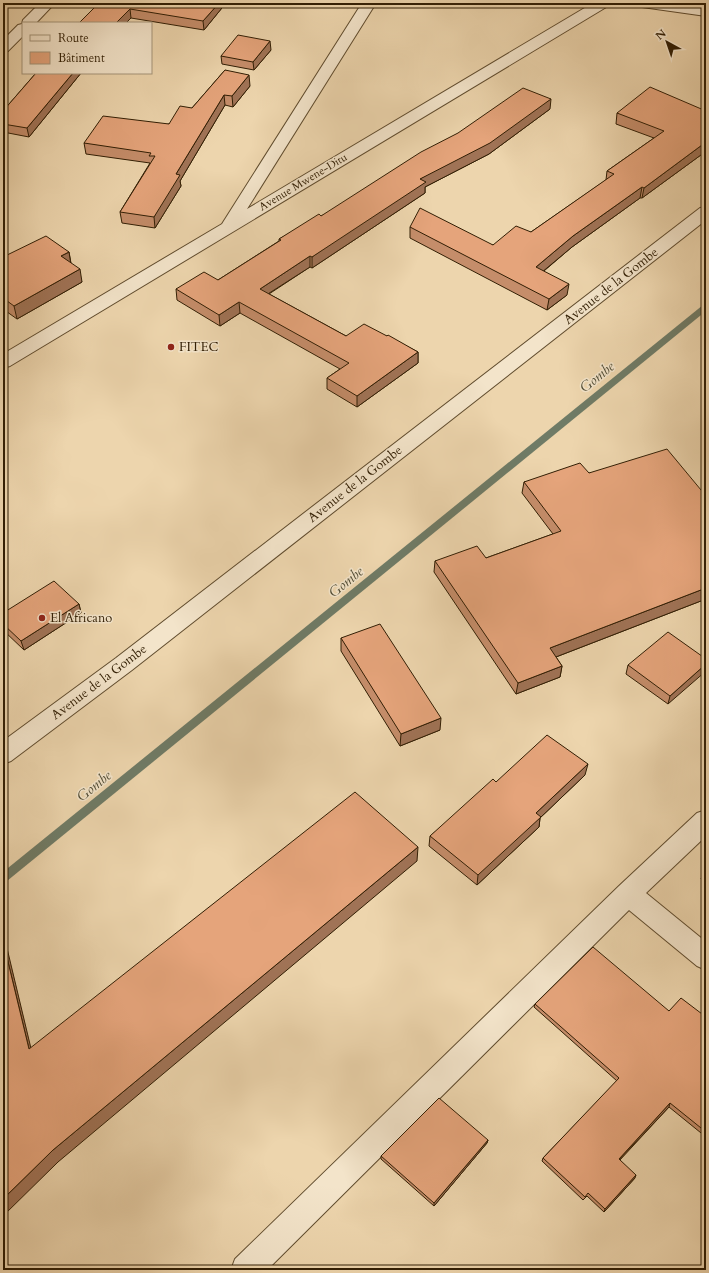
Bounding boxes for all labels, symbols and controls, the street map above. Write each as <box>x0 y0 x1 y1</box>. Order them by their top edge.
legend <box>22 22 152 74</box>
north arrow <box>647 22 687 62</box>
text: N <box>652 26 670 44</box>
text: Route <box>58 30 89 46</box>
text: Bâtiment <box>58 50 105 66</box>
street label: Avenue Mwene-Ditu <box>256 150 350 214</box>
street label: Avenue de la Gombe <box>560 243 662 329</box>
place label: FITEC <box>179 338 218 356</box>
marker: FITEC <box>166 342 176 352</box>
water label: Gombe <box>576 357 619 397</box>
street label: Avenue de la Gombe <box>304 441 406 527</box>
water label: Gombe <box>325 562 368 602</box>
place label: El Africano <box>50 609 112 627</box>
marker: El Africano <box>37 613 47 623</box>
street label: Avenue de la Gombe <box>47 640 151 724</box>
water label: Gombe <box>73 766 116 806</box>

